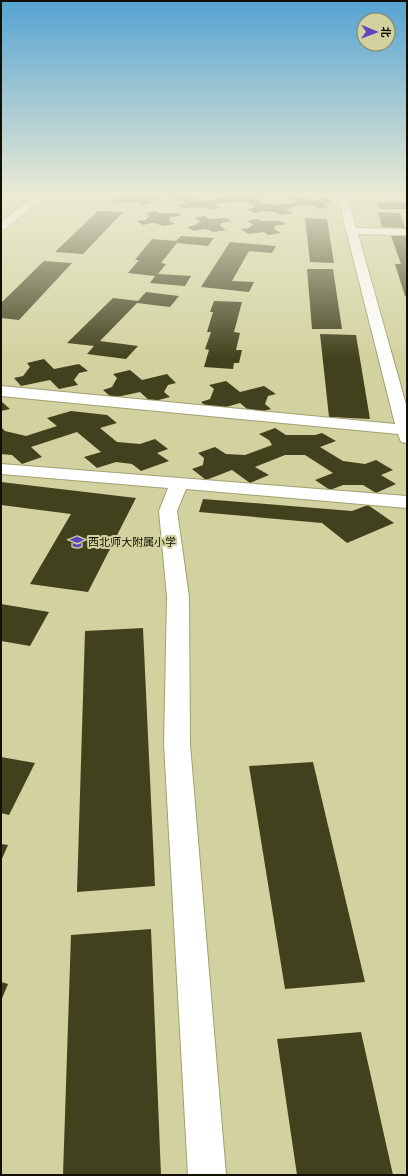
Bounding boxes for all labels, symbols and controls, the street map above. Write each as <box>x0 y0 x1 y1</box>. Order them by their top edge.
north arrow <box>356 12 396 52</box>
text: 北 <box>379 27 393 38</box>
school or university icon: 西北师大附属小学 <box>69 534 85 550</box>
place label: 西北师大附属小学 <box>88 535 176 549</box>

